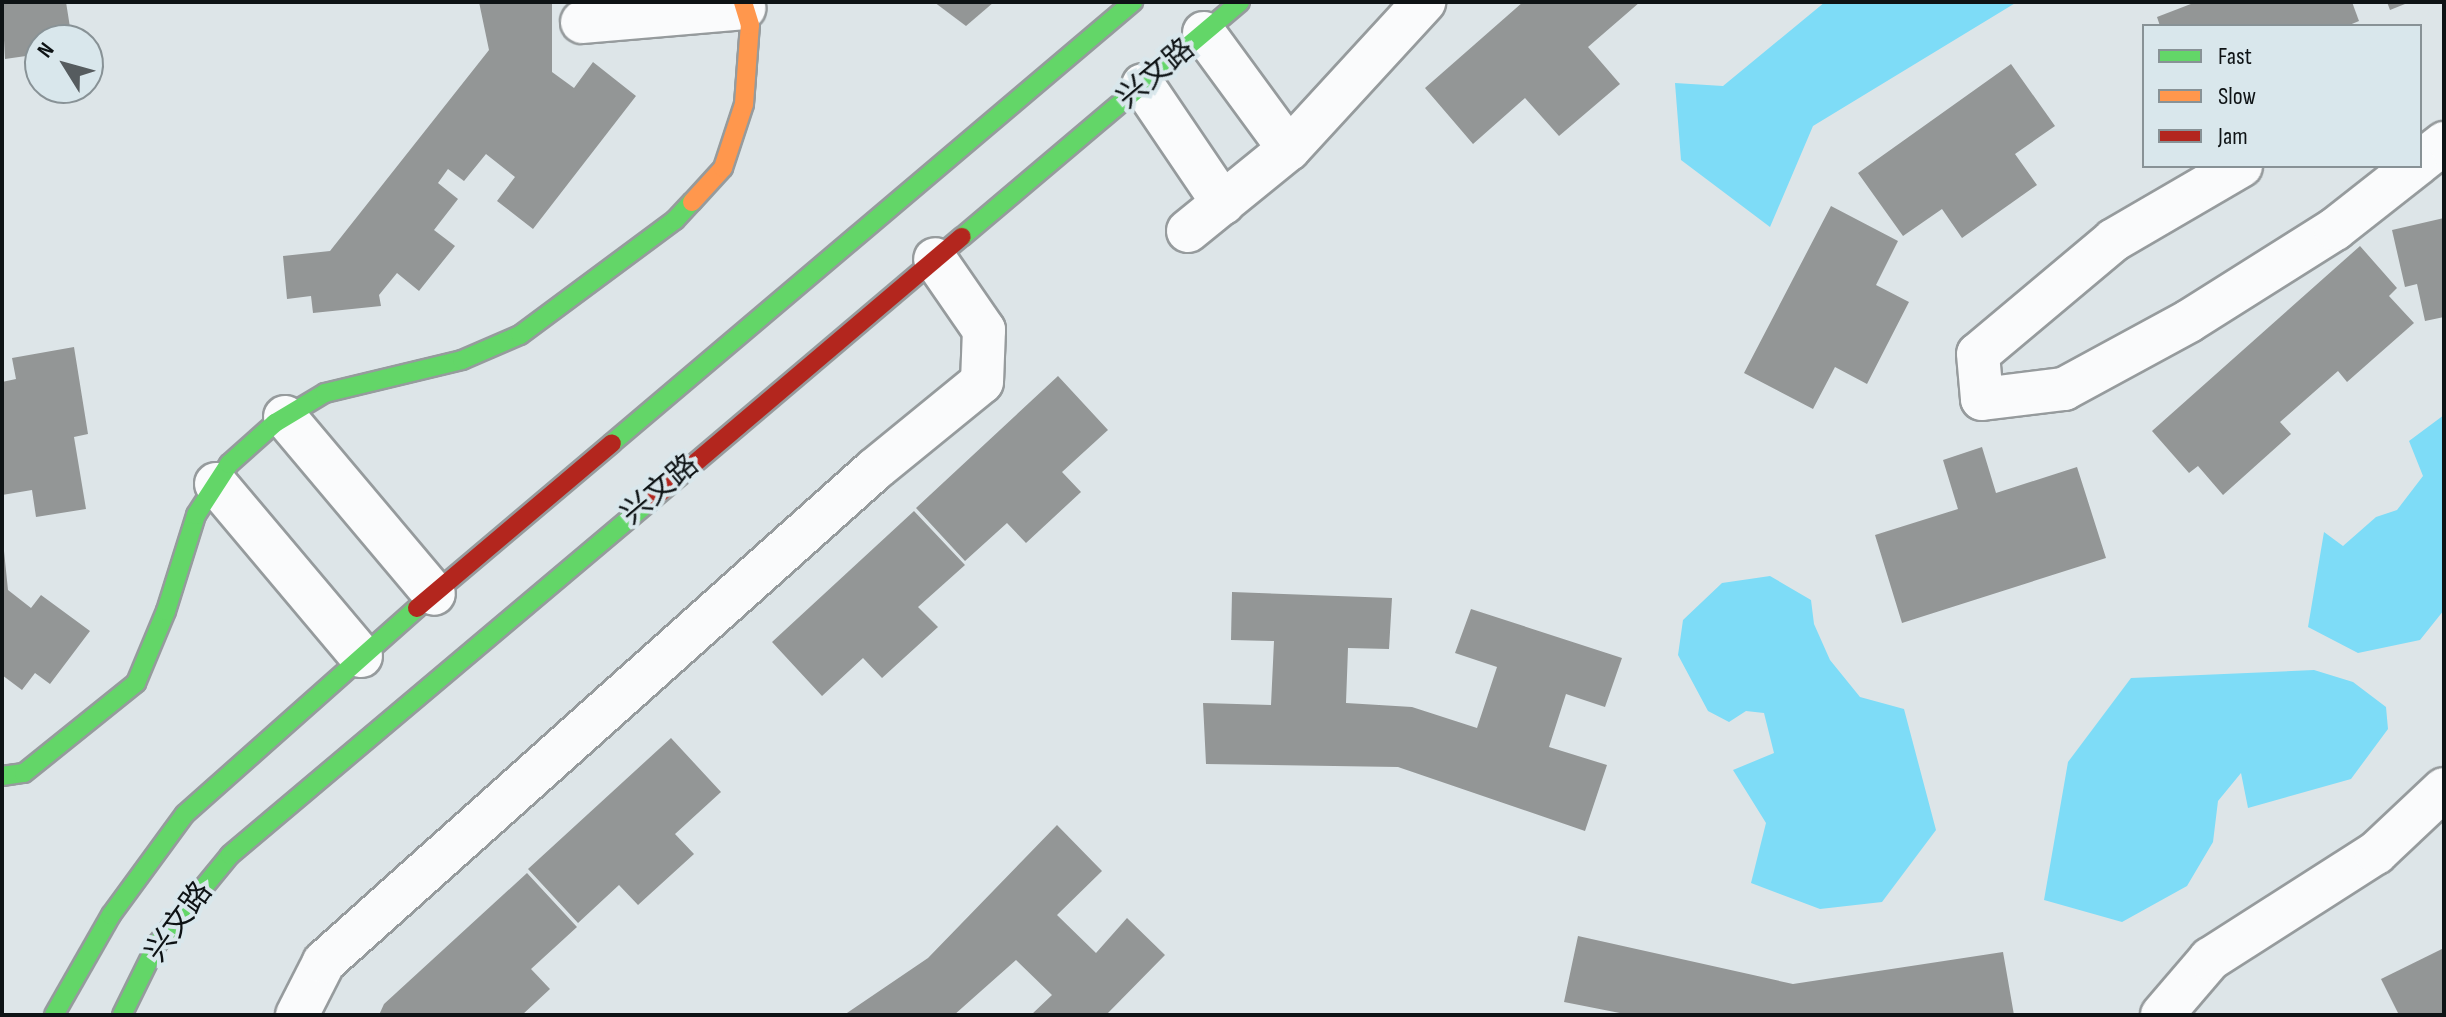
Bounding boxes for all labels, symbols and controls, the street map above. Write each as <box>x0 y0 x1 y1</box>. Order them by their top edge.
north arrow <box>24 24 104 104</box>
legend <box>2142 24 2422 168</box>
street label: 兴文路 <box>1110 31 1202 117</box>
text: N <box>32 38 60 63</box>
text: Fast <box>2218 42 2252 71</box>
text: Slow <box>2218 82 2256 111</box>
text: Jam <box>2218 122 2248 151</box>
street label: 兴文路 <box>614 447 706 533</box>
street label: 兴文路 <box>138 875 220 969</box>

